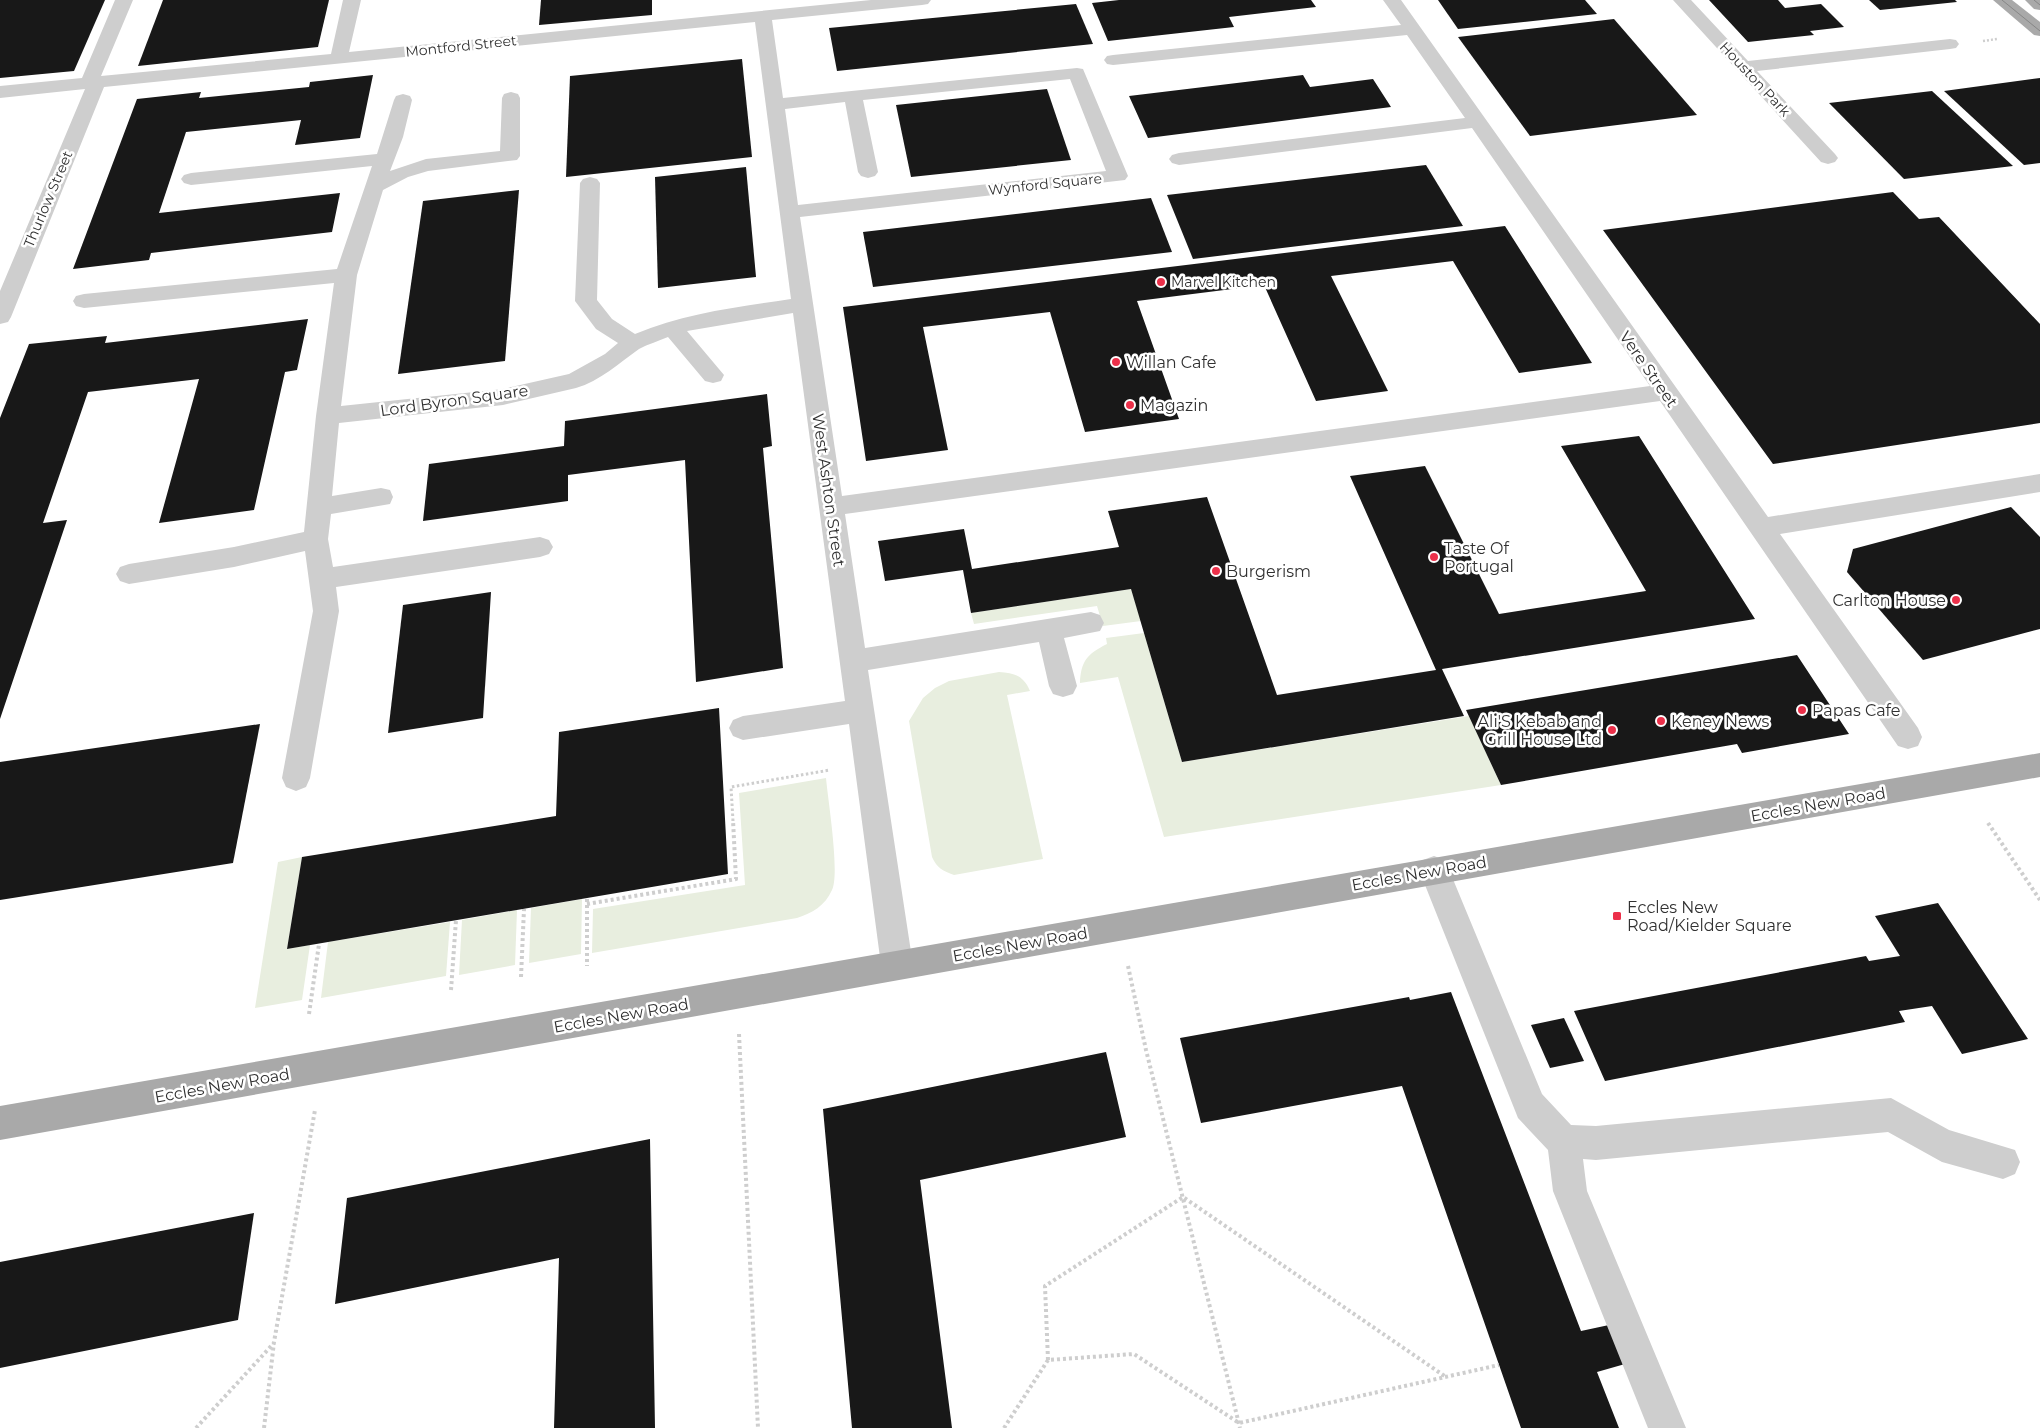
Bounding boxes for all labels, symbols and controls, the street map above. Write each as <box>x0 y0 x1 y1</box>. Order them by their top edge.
street label: Montford Street <box>405 31 518 61</box>
street label: Houston Park <box>1716 38 1795 121</box>
street label: Thurlow Street <box>20 148 77 250</box>
street label: Wynford Square <box>987 169 1103 199</box>
place label: Marvel Kitchen <box>1171 273 1276 291</box>
marker: Marvel Kitchen <box>1155 276 1167 288</box>
street label: Vere Street <box>1615 328 1682 411</box>
place label: Willan Cafe <box>1126 353 1216 372</box>
marker: Willan Cafe <box>1110 356 1122 368</box>
street label: Lord Byron Square <box>379 381 529 420</box>
place label: Magazin <box>1140 396 1208 415</box>
marker: Magazin <box>1124 399 1136 411</box>
street label: West Ashton Street <box>808 412 849 568</box>
place label: Taste Of Portugal <box>1444 539 1514 576</box>
marker: Taste Of Portugal <box>1428 551 1440 563</box>
place label: Burgerism <box>1226 562 1311 581</box>
marker: Burgerism <box>1210 565 1222 577</box>
place label: Carlton House <box>1832 591 1946 610</box>
marker: Carlton House <box>1950 594 1962 606</box>
place label: Papas Cafe <box>1812 701 1901 720</box>
marker: Papas Cafe <box>1796 704 1808 716</box>
place label: Ali'S Kebab and Grill House Ltd <box>1478 712 1602 749</box>
place label: Keney News <box>1671 712 1769 731</box>
marker: Keney News <box>1655 715 1667 727</box>
marker: Ali'S Kebab and Grill House Ltd <box>1606 724 1618 736</box>
street label: Eccles New Road <box>1749 783 1887 826</box>
street label: Eccles New Road <box>1350 852 1488 895</box>
place label: Eccles New Road/Kielder Square <box>1627 898 1792 935</box>
marker: Eccles New Road/Kielder Square <box>1611 910 1623 922</box>
street label: Eccles New Road <box>951 923 1089 966</box>
street label: Eccles New Road <box>552 994 690 1037</box>
street label: Eccles New Road <box>153 1064 291 1107</box>

